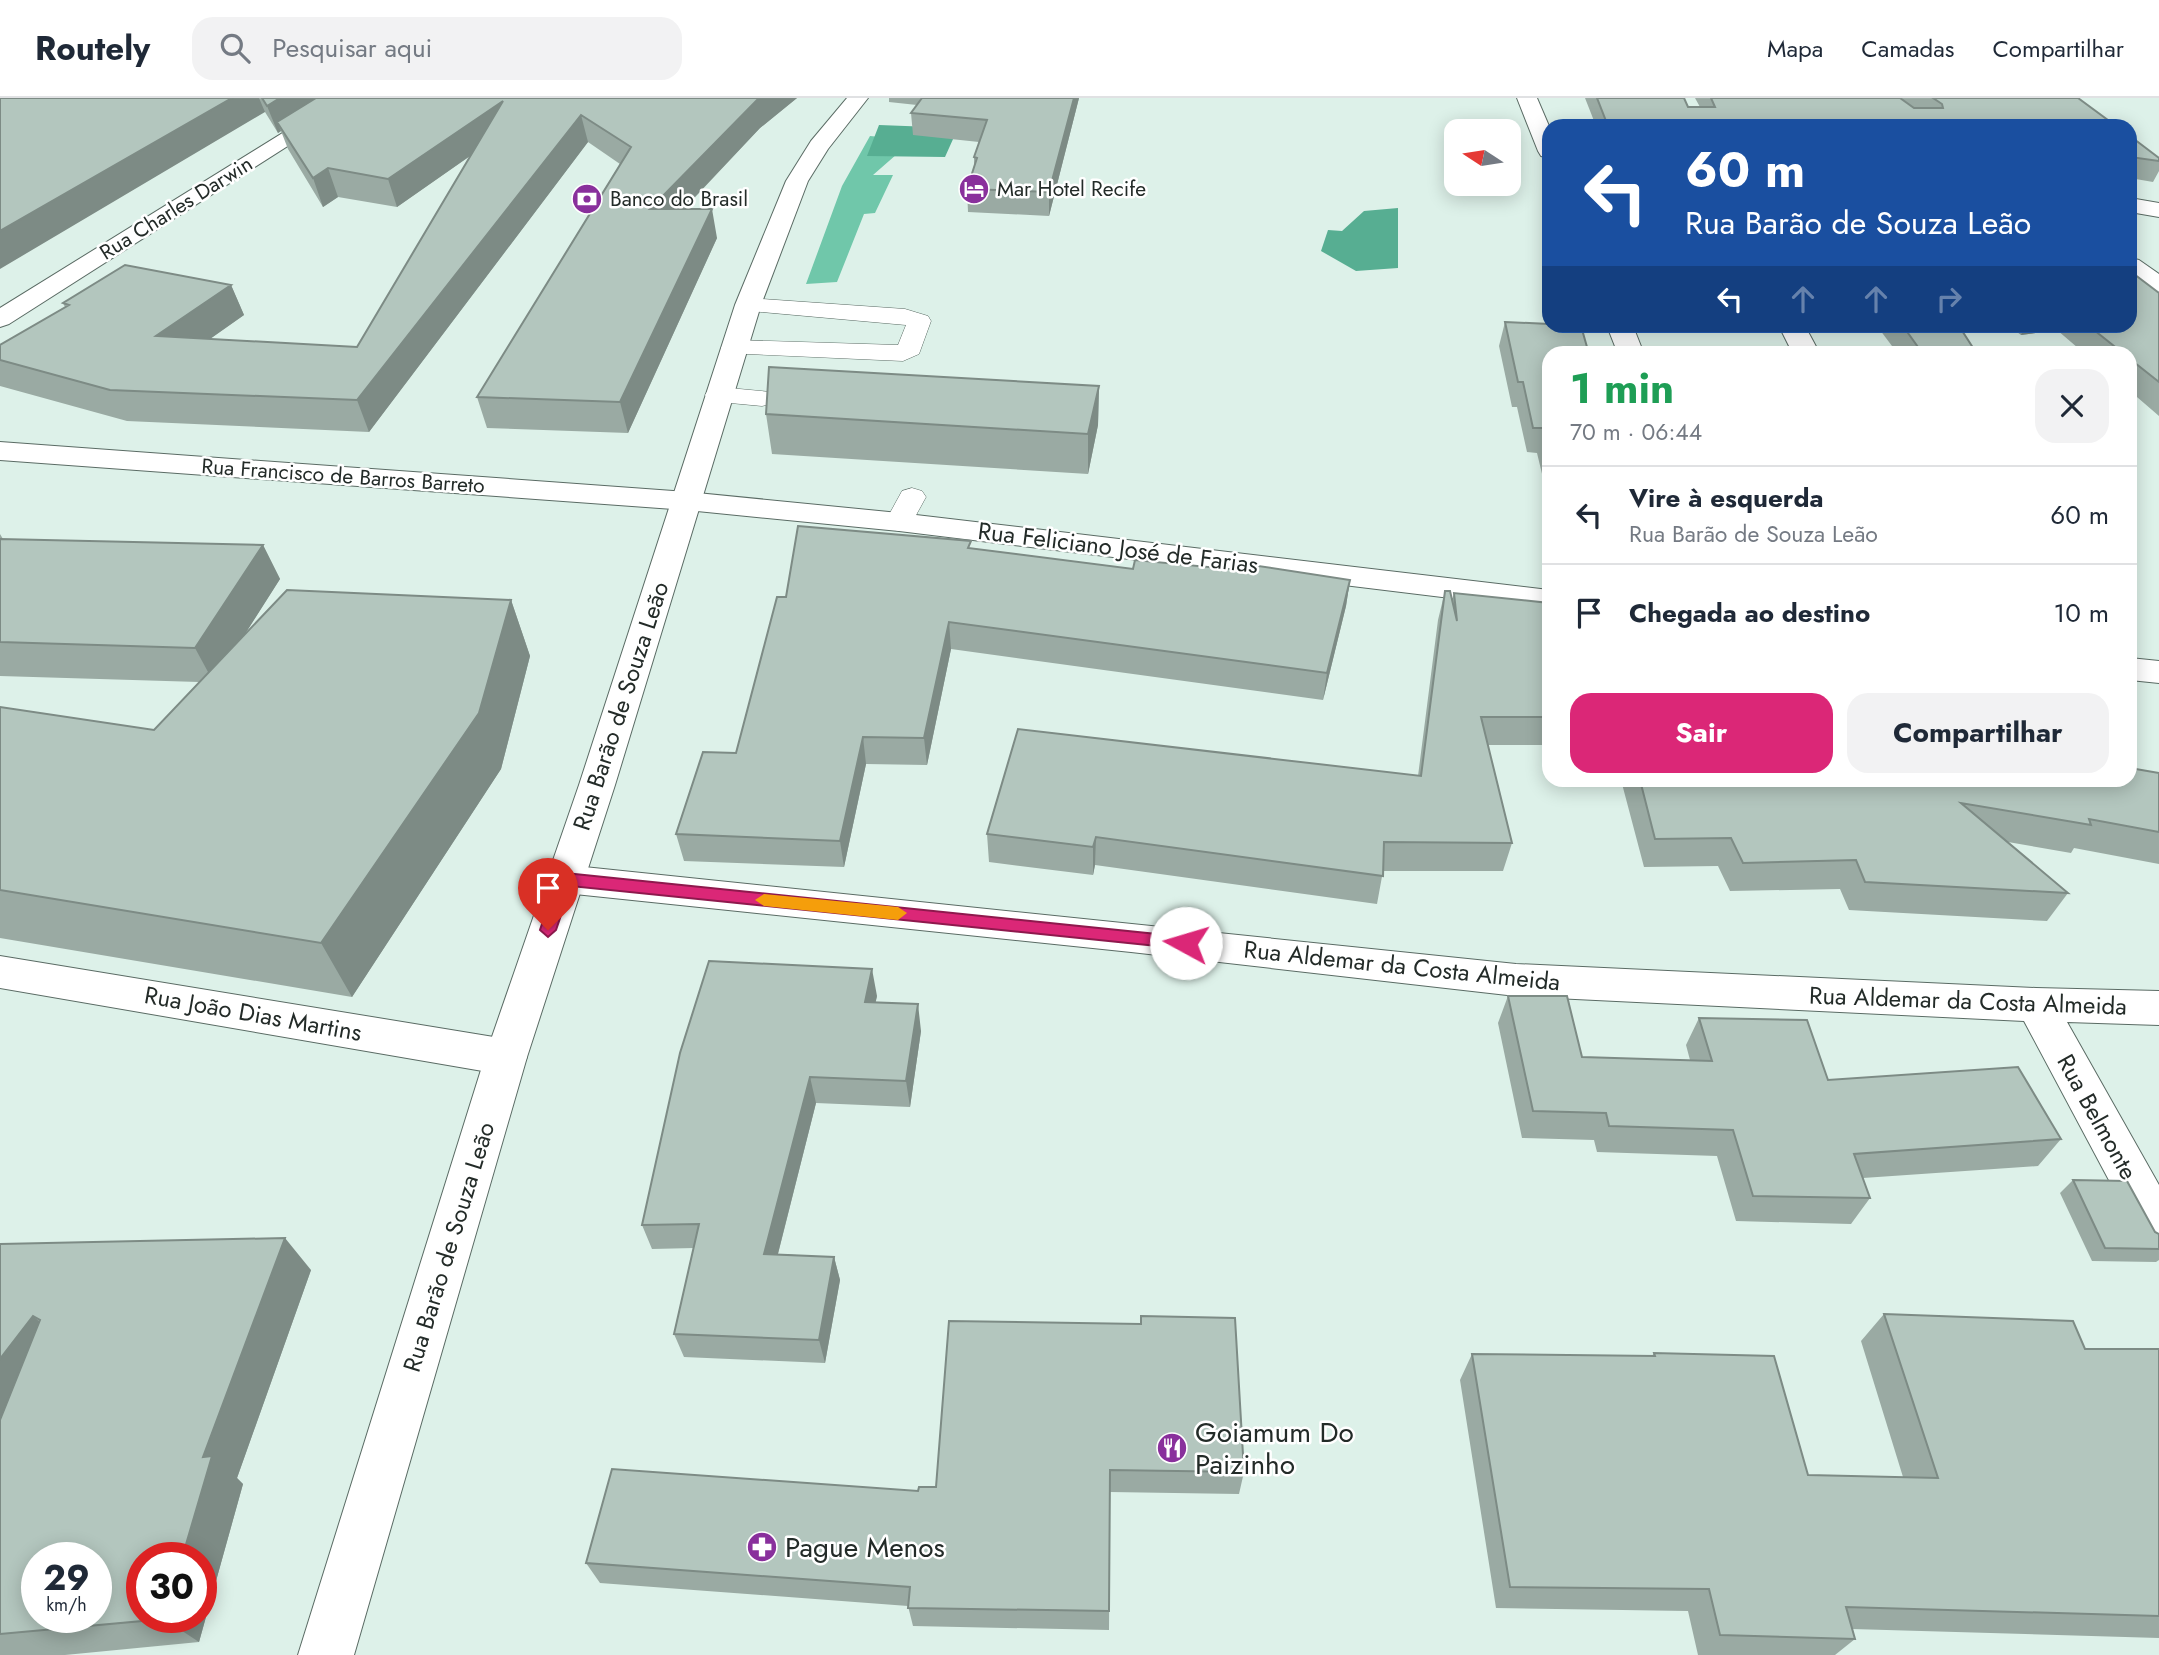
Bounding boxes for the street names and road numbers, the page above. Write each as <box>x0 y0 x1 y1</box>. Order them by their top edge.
street label: Rua Charles Darwin <box>94 149 258 267</box>
street label: Rua Francisco de Barros Barreto <box>200 451 486 501</box>
street label: Rua Feliciano José de Farias <box>976 513 1260 582</box>
street label: Rua Barão de Souza Leão <box>564 577 677 835</box>
street label: Rua Aldemar da Costa Almeida <box>1242 931 1562 1000</box>
street label: Rua João Dias Martins <box>142 977 364 1050</box>
street label: Rua Aldemar da Costa Almeida <box>1809 977 2128 1024</box>
street label: Rua Belmonte <box>2049 1048 2146 1186</box>
street label: Rua Barão de Souza Leão <box>394 1118 503 1376</box>

